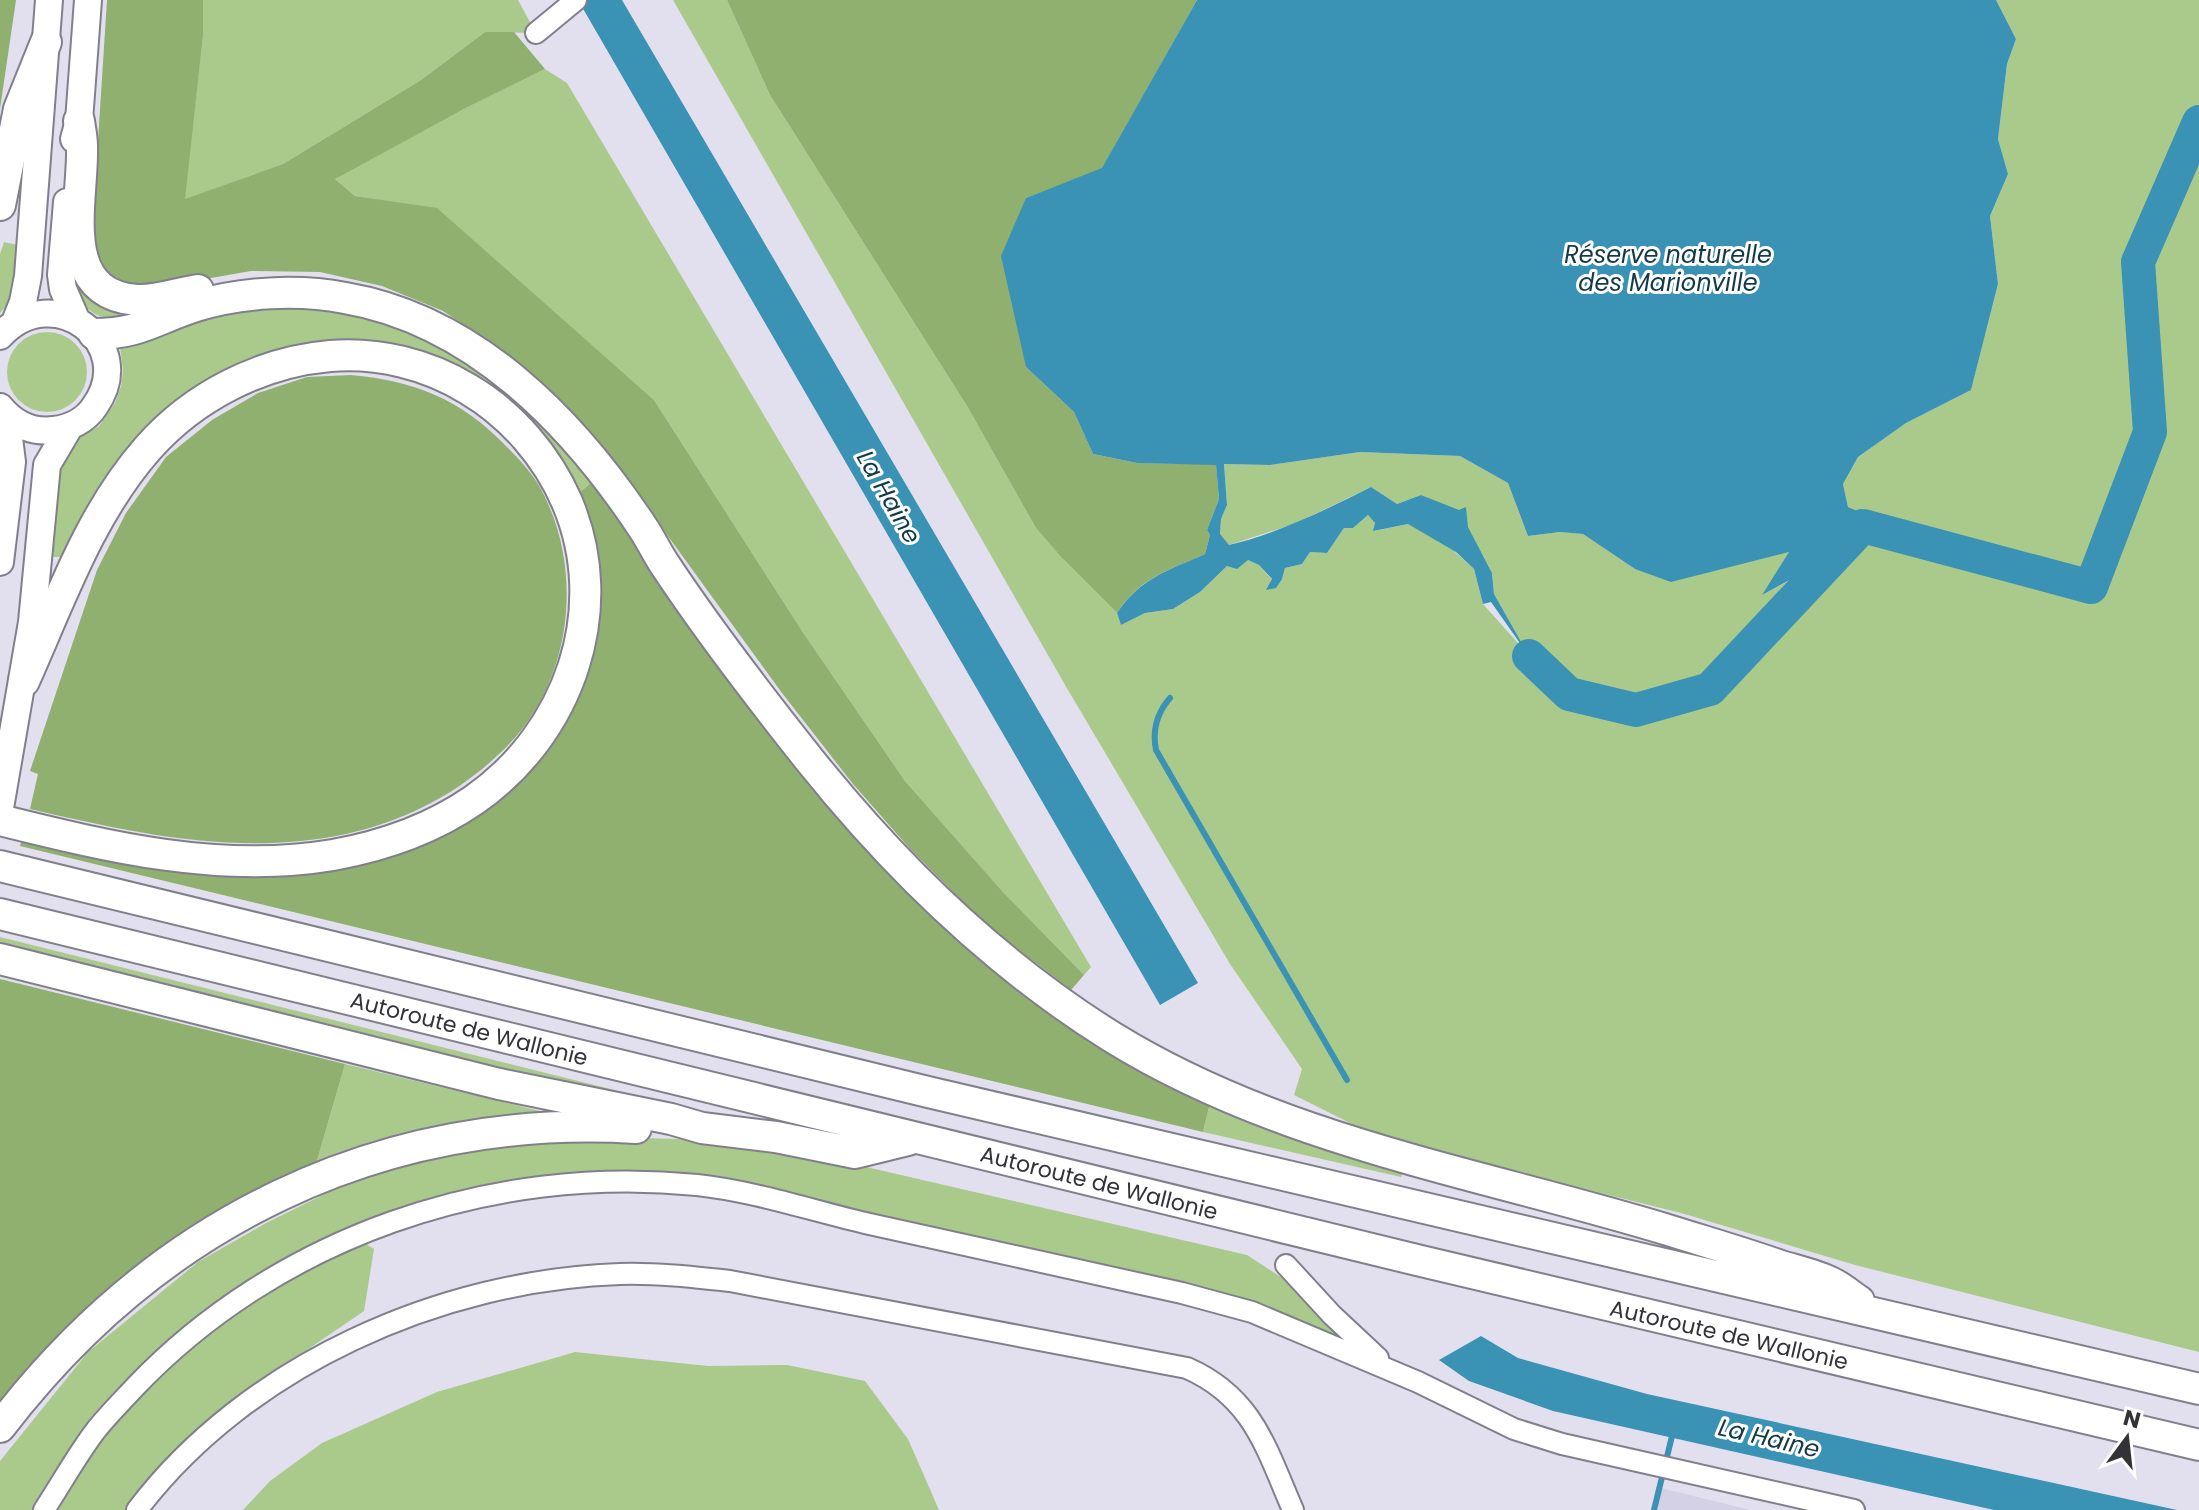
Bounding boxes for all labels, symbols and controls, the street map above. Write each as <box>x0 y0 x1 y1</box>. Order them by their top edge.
water label: Réserve naturelle des Marionville <box>1564 238 1772 299</box>
water label: La Haine <box>849 444 929 550</box>
street label: Autoroute de Wallonie <box>347 984 591 1074</box>
street label: Autoroute de Wallonie <box>977 1138 1221 1228</box>
street label: Autoroute de Wallonie <box>1607 1292 1851 1378</box>
north arrow <box>2087 1398 2167 1478</box>
text: N <box>2120 1402 2144 1436</box>
water label: La Haine <box>1715 1410 1823 1466</box>

